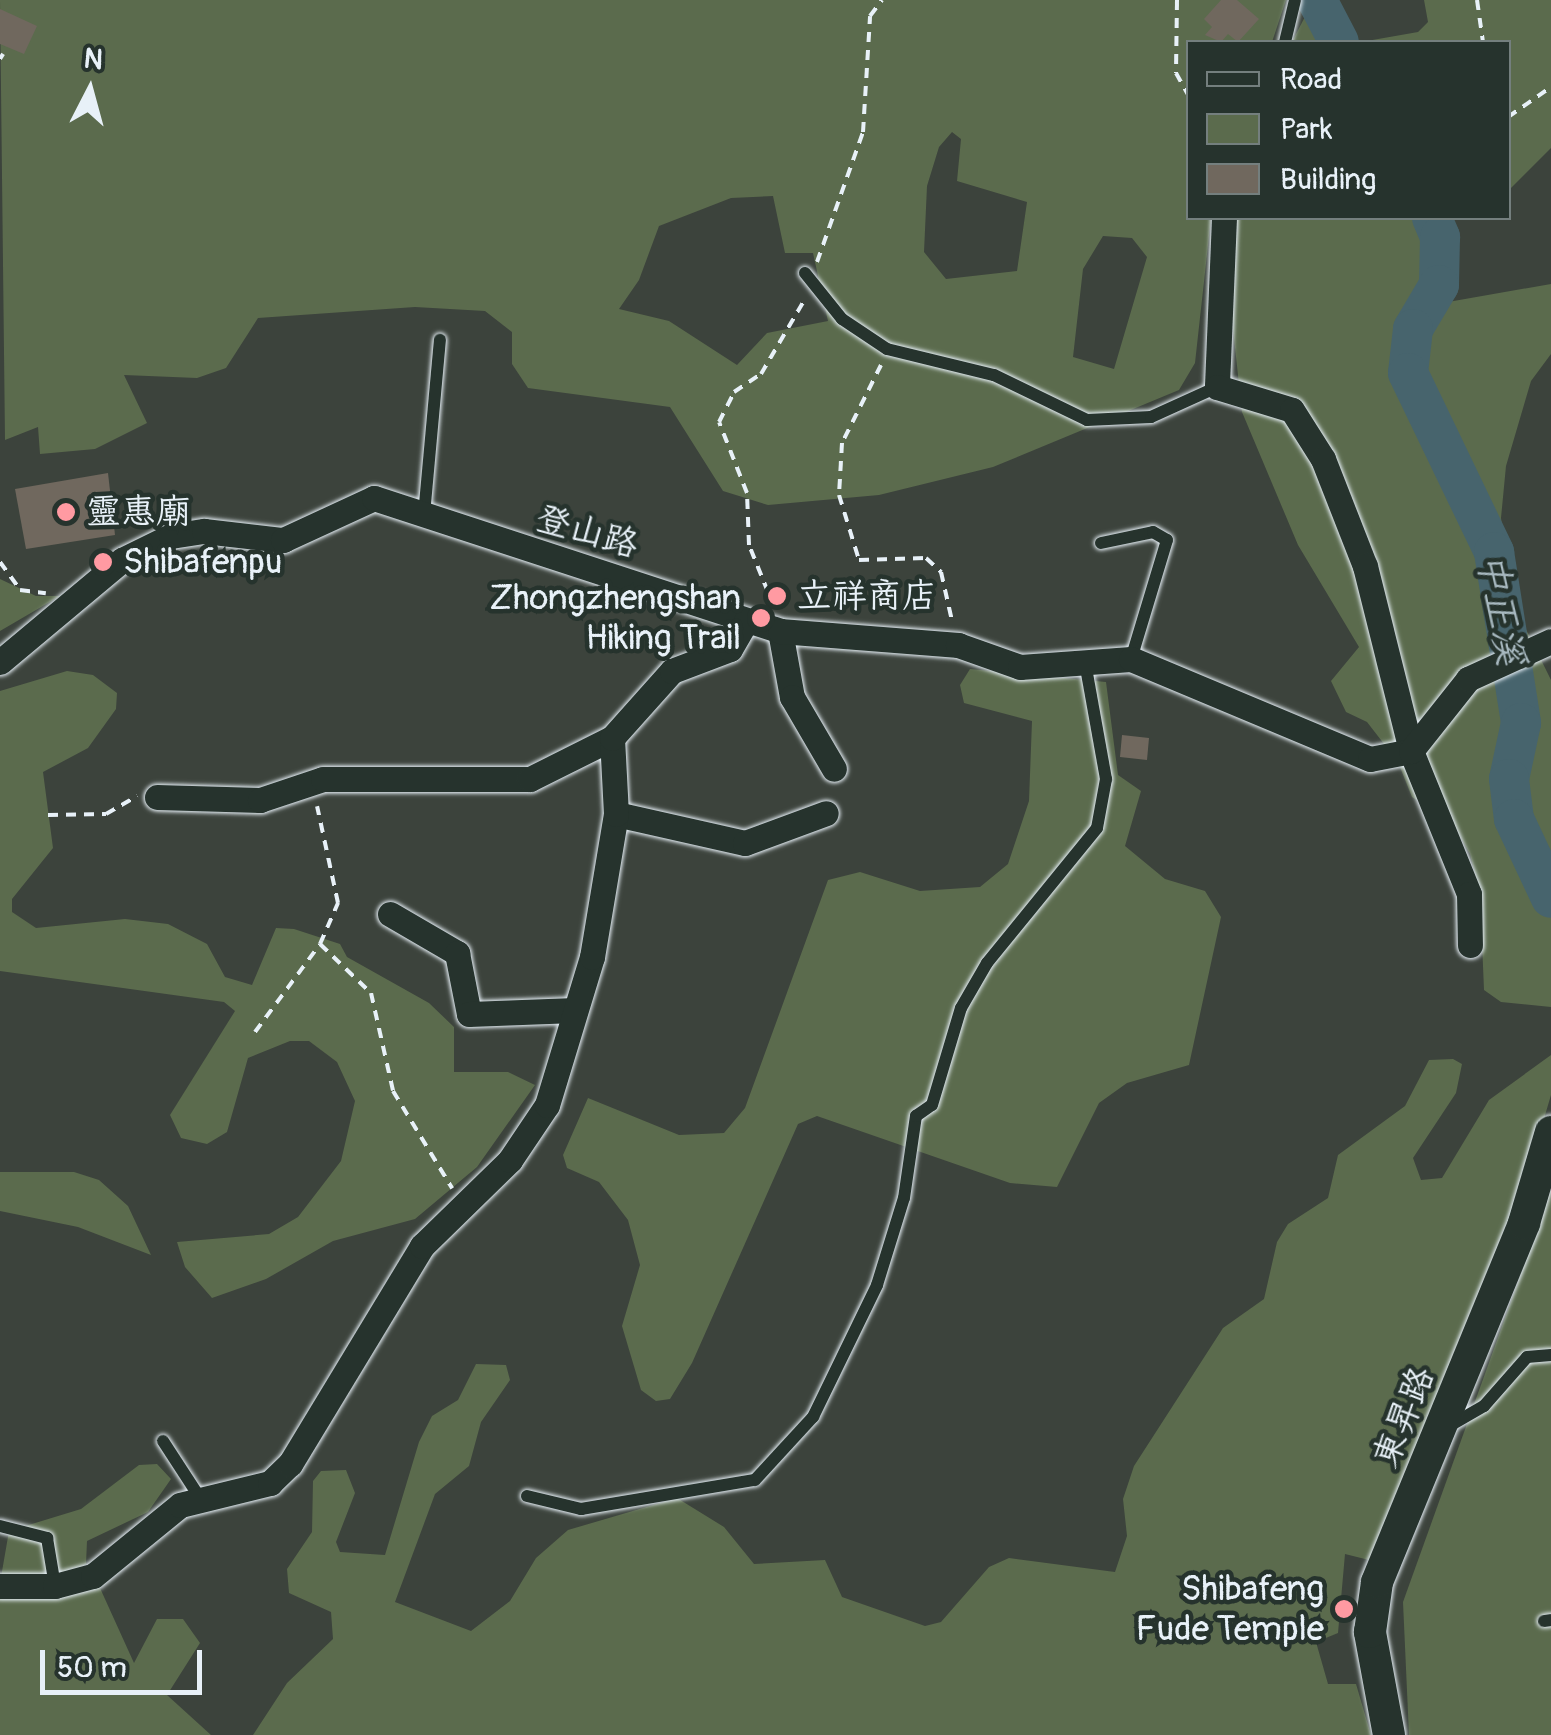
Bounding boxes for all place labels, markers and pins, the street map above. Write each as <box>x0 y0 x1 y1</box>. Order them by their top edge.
place label: 靈惠廟 <box>86 491 191 533</box>
marker: 靈惠廟 <box>55 501 77 523</box>
place label: Shibafenpu <box>123 541 282 583</box>
marker: Shibafenpu <box>92 551 114 573</box>
place label: 立祥商店 <box>797 575 937 617</box>
place label: Zhongzhengshan Hiking Trail <box>489 577 741 659</box>
marker: 立祥商店 <box>766 585 788 607</box>
marker: Zhongzhengshan Hiking Trail <box>750 607 772 629</box>
place label: Shibafeng Fude Temple <box>1136 1568 1324 1650</box>
marker: Shibafeng Fude Temple <box>1333 1598 1355 1620</box>

